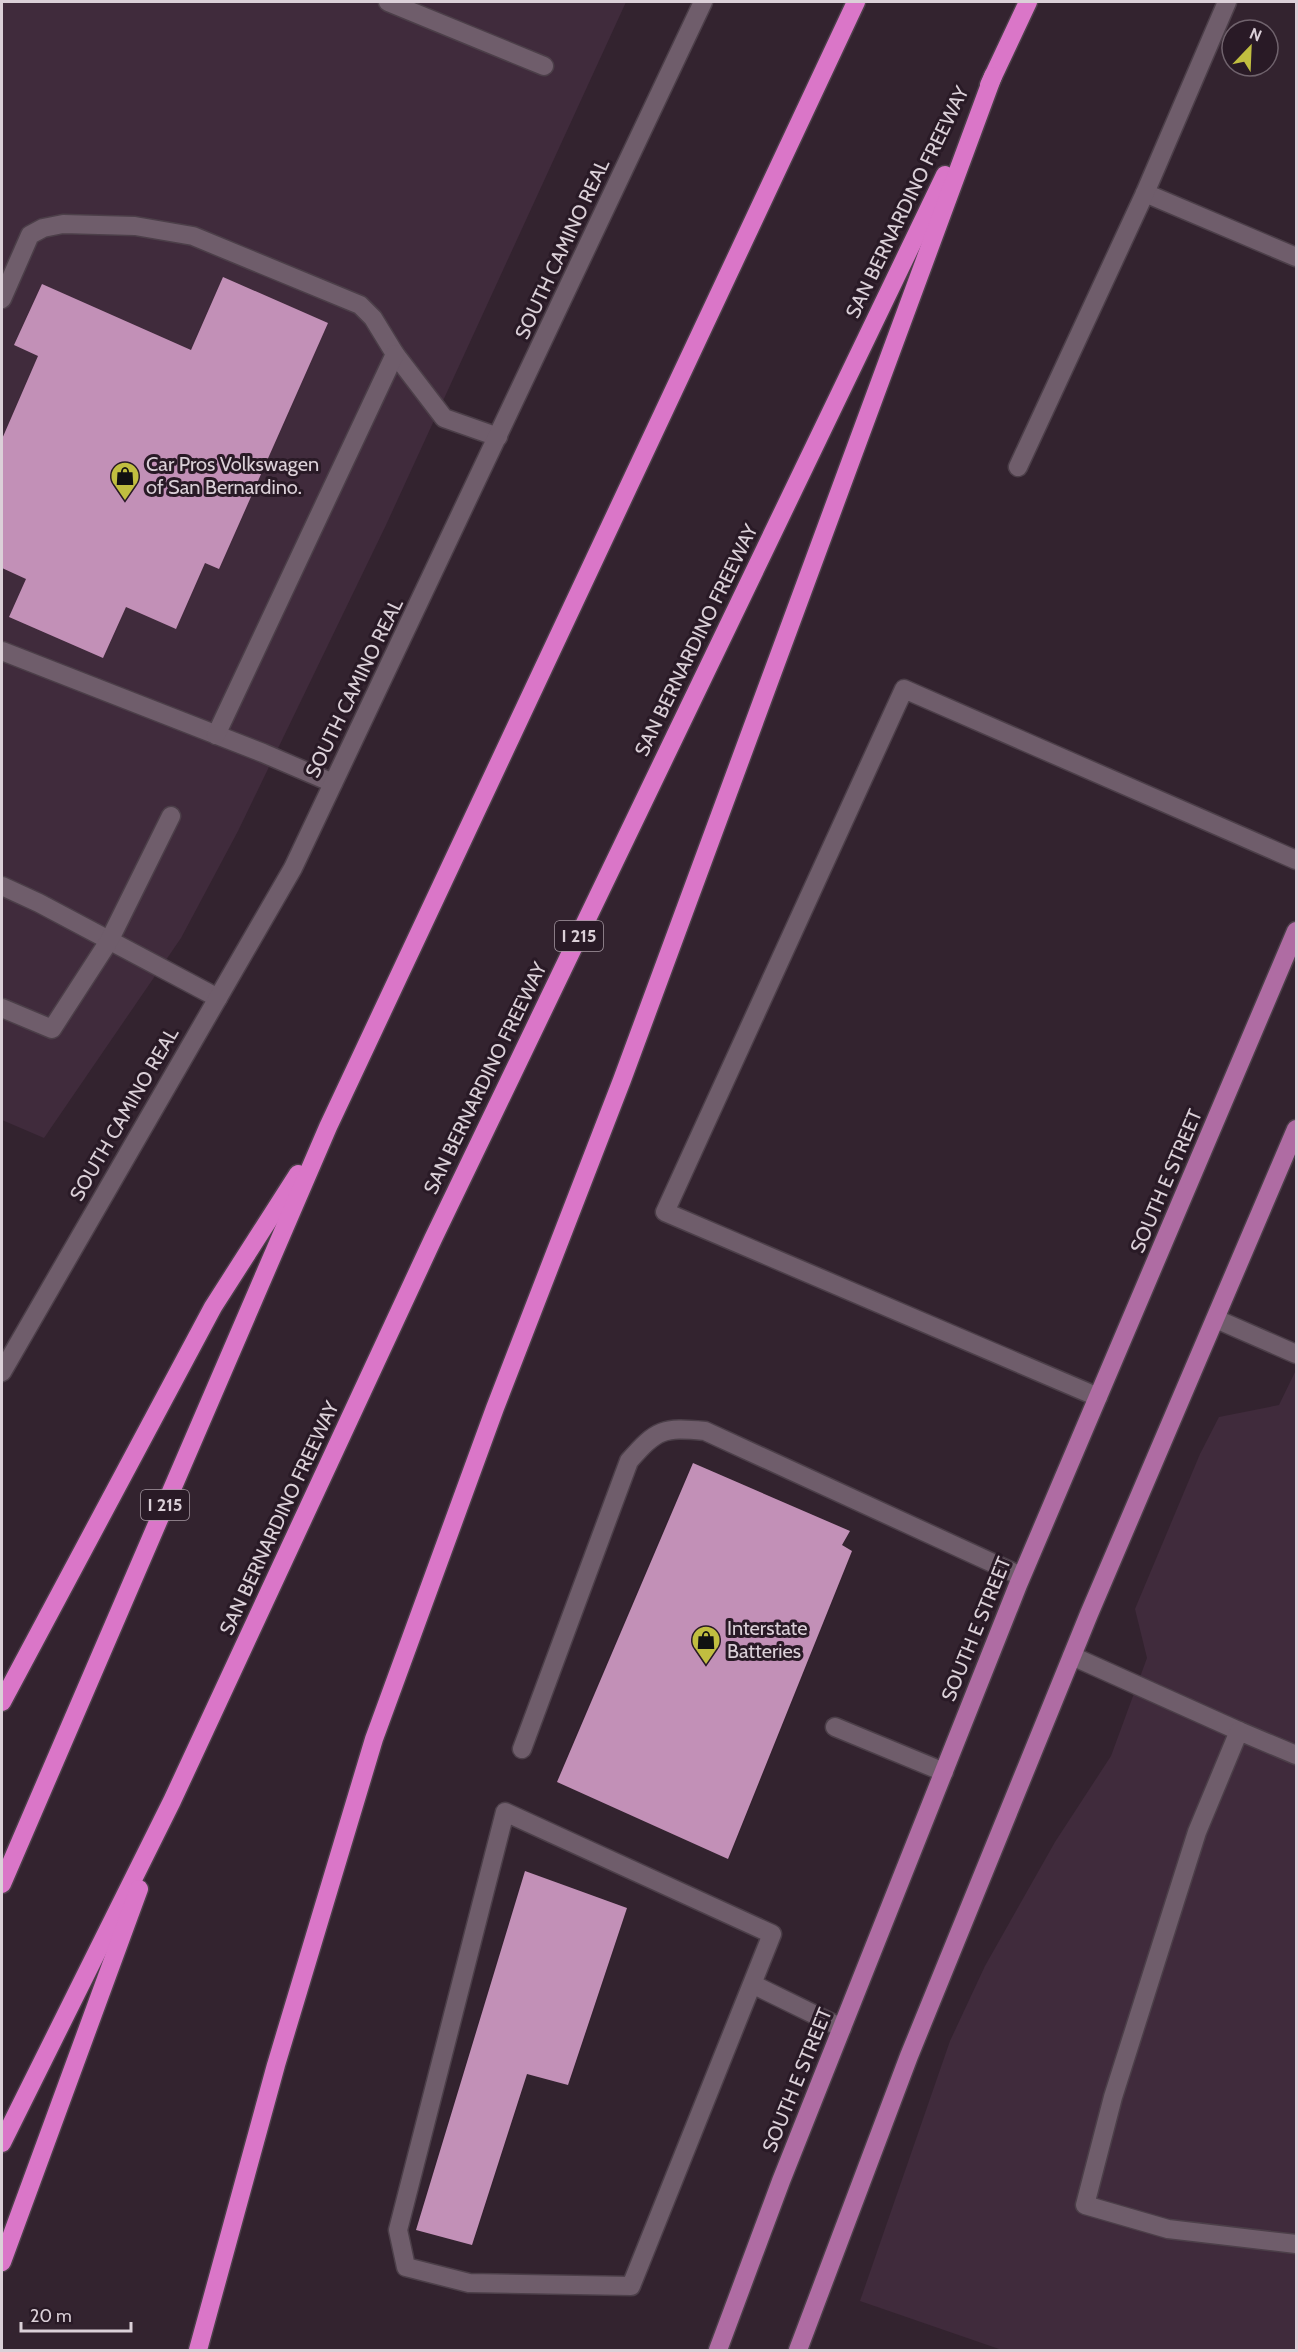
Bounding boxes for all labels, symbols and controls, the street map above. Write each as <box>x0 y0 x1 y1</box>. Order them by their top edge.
north arrow <box>1220 18 1280 78</box>
text: N <box>1247 24 1265 46</box>
street label: SAN BERNARDINO FREEWAY <box>840 82 974 322</box>
street label: SOUTH CAMINO REAL <box>510 155 614 343</box>
place label: Car Pros Volkswagen of San Bernardino. <box>146 452 319 499</box>
shop icon: Car Pros Volkswagen of San Bernardino. <box>109 460 141 502</box>
street label: SAN BERNARDINO FREEWAY <box>629 520 763 760</box>
street label: SOUTH CAMINO REAL <box>300 595 408 781</box>
road number: I 215 <box>555 921 603 951</box>
street label: SAN BERNARDINO FREEWAY <box>418 958 552 1198</box>
street label: SOUTH CAMINO REAL <box>65 1023 183 1205</box>
street label: SOUTH E STREET <box>1125 1105 1207 1256</box>
street label: SAN BERNARDINO FREEWAY <box>214 1397 344 1639</box>
road number: I 215 <box>141 1490 189 1520</box>
street label: SOUTH E STREET <box>936 1553 1016 1705</box>
place label: Interstate Batteries <box>727 1616 807 1663</box>
shop icon: Interstate Batteries <box>690 1624 722 1666</box>
street label: SOUTH E STREET <box>757 2004 837 2156</box>
scale bar <box>21 2295 130 2333</box>
text: 20 m <box>30 2305 72 2327</box>

